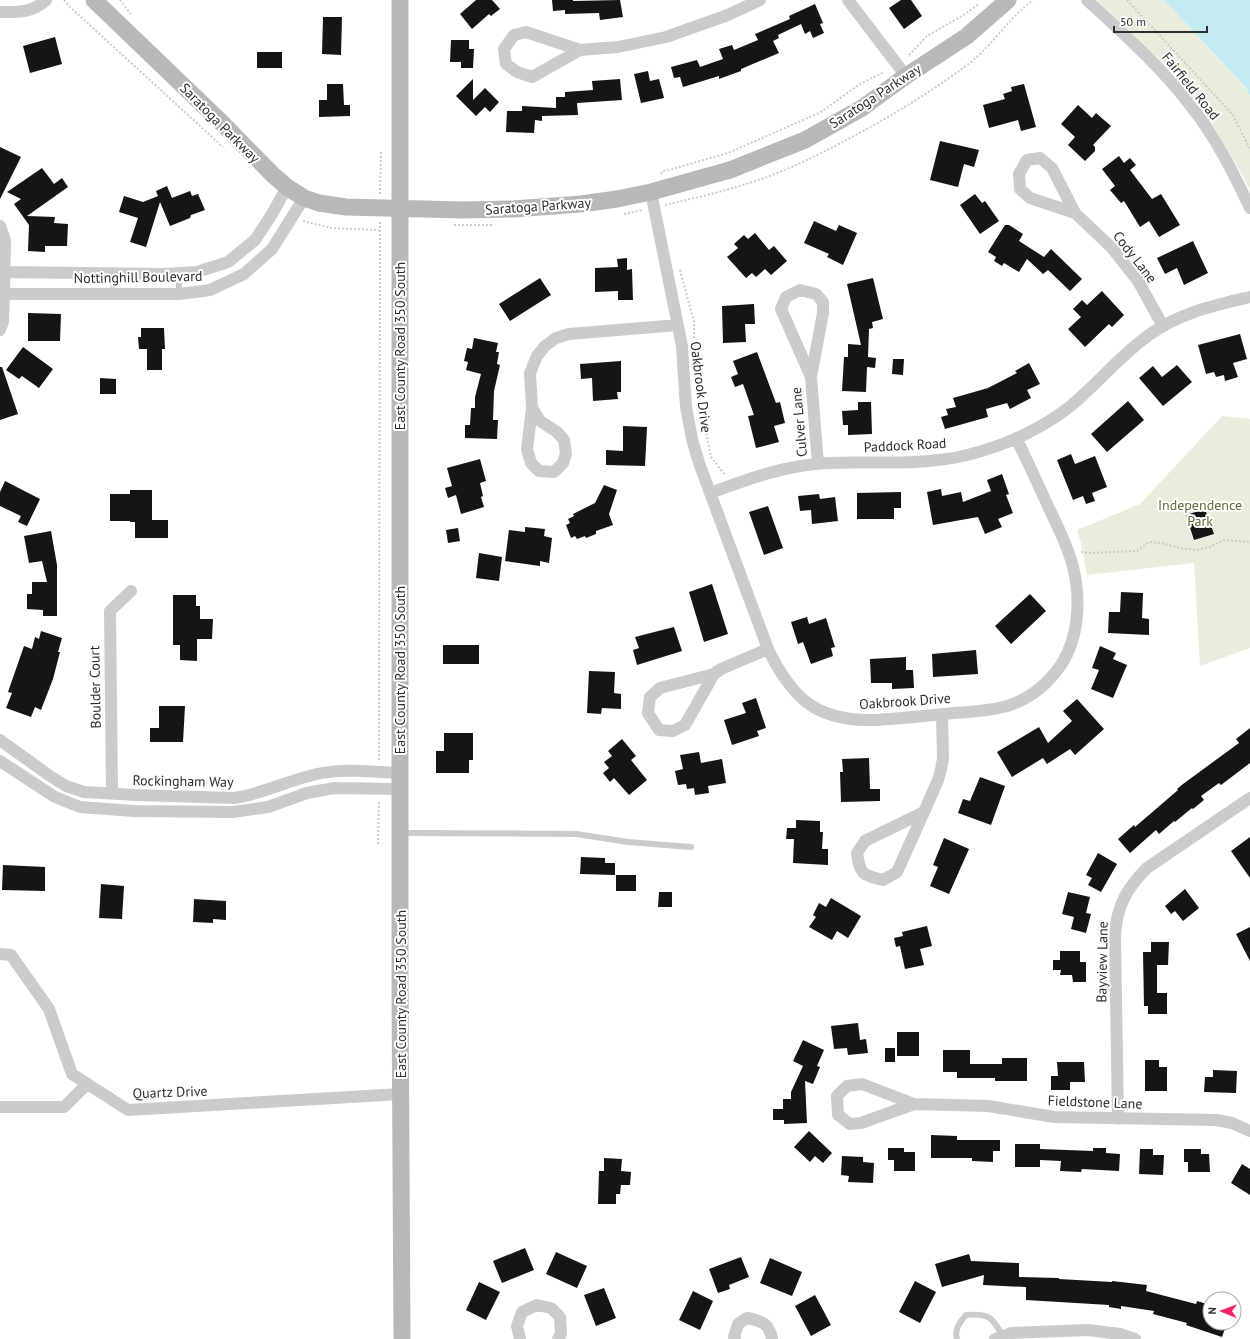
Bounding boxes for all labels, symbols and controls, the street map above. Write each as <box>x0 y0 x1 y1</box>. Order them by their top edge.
scale bar <box>1114 8 1207 34</box>
text: 50 m <box>1120 14 1146 29</box>
street label: Fairfield Road <box>1158 48 1224 124</box>
street label: Saratoga Parkway <box>826 59 925 132</box>
street label: Saratoga Parkway <box>176 79 264 167</box>
street label: Saratoga Parkway <box>485 193 592 219</box>
street label: Cody Lane <box>1109 227 1161 287</box>
street label: East County Road 350 South <box>391 262 409 430</box>
street label: Nottinghill Boulevard <box>73 267 203 287</box>
street label: Oakbrook Drive <box>686 340 716 434</box>
street label: Culver Lane <box>787 386 811 458</box>
street label: Paddock Road <box>863 434 947 456</box>
park label: Independence Park <box>1158 496 1242 530</box>
street label: East County Road 350 South <box>391 586 409 754</box>
street label: Boulder Court <box>85 645 105 729</box>
street label: Oakbrook Drive <box>859 689 951 713</box>
street label: Rockingham Way <box>132 771 234 791</box>
street label: East County Road 350 South <box>392 910 410 1078</box>
street label: Bayview Lane <box>1092 921 1112 1003</box>
street label: Quartz Drive <box>132 1082 208 1102</box>
street label: Fieldstone Lane <box>1047 1091 1143 1113</box>
north arrow <box>1202 1291 1242 1331</box>
text: N <box>1205 1307 1219 1315</box>

